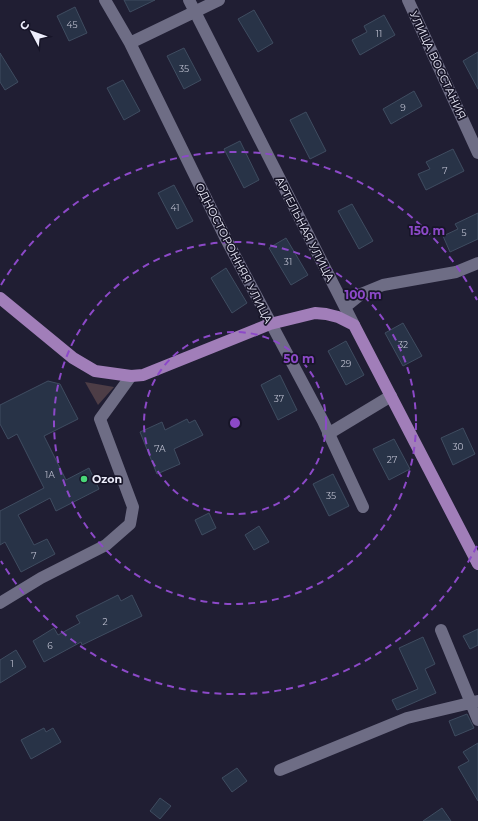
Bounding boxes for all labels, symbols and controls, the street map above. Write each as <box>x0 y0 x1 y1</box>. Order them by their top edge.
street label: УЛИЦА ВОССТАНИЯ <box>407 9 469 121</box>
north arrow <box>12 12 52 52</box>
text: С <box>17 18 32 33</box>
house number: 45 <box>66 19 78 30</box>
house number: 11 <box>376 28 382 39</box>
house number: 35 <box>179 63 189 74</box>
house number: 9 <box>400 102 406 113</box>
house number: 7 <box>442 165 448 176</box>
street label: АРТЕЛЬНАЯ УЛИЦА <box>272 174 338 284</box>
street label: ОДНОСТОРОННЯЯ УЛИЦА <box>192 180 276 326</box>
house number: 41 <box>171 202 179 213</box>
text: 150 m <box>409 223 445 238</box>
house number: 5 <box>461 227 467 238</box>
house number: 31 <box>284 256 292 267</box>
text: 100 m <box>345 287 381 302</box>
house number: 32 <box>398 339 408 350</box>
text: 50 m <box>283 351 315 366</box>
house number: 29 <box>341 358 352 369</box>
house number: 37 <box>274 393 284 404</box>
centre of rings <box>228 416 242 430</box>
house number: 30 <box>452 441 464 452</box>
house number: 7А <box>154 443 166 454</box>
house number: 27 <box>387 454 397 465</box>
house number: 1А <box>45 469 55 480</box>
place label: Ozon <box>92 472 122 486</box>
marker: Ozon <box>79 474 89 484</box>
house number: 35 <box>326 490 336 501</box>
house number: 7 <box>31 550 37 561</box>
house number: 2 <box>102 616 108 627</box>
house number: 6 <box>47 640 53 651</box>
house number: 1 <box>10 658 14 669</box>

